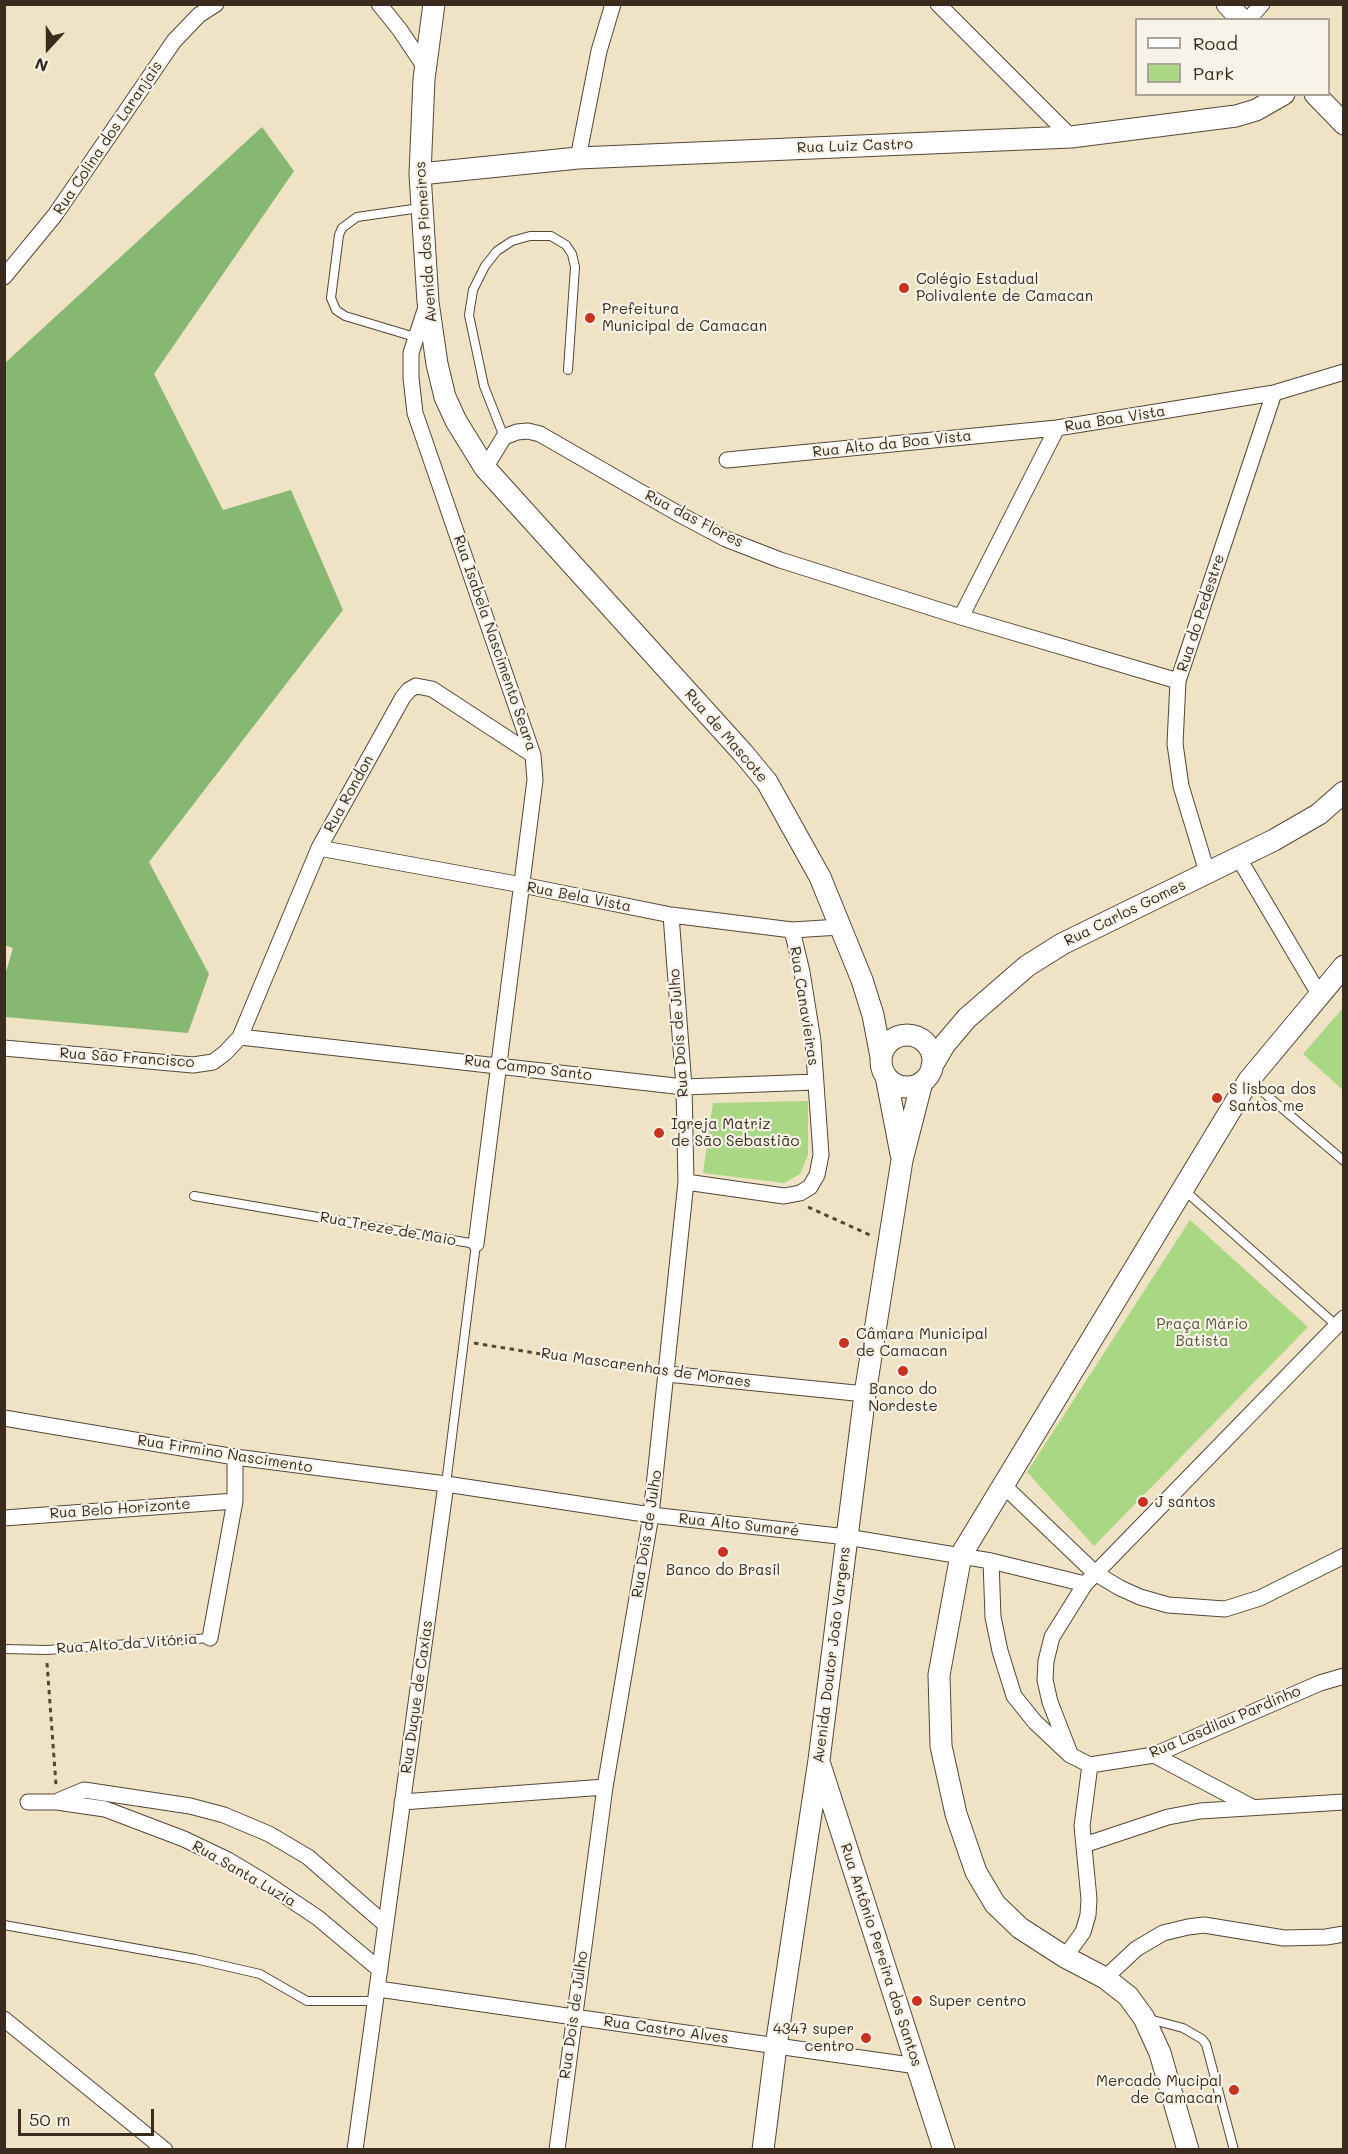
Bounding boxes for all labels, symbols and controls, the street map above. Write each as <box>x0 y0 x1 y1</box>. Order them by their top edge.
north arrow <box>18 18 78 78</box>
legend <box>1135 18 1330 96</box>
text: Road <box>1193 31 1238 55</box>
text: N <box>32 53 51 77</box>
street label: Rua Colina dos Laranjais <box>50 58 166 218</box>
text: Park <box>1193 61 1234 85</box>
street label: Rua Luiz Castro <box>797 135 913 157</box>
street label: Avenida dos Pioneiros <box>411 161 441 323</box>
place label: Colégio Estadual Polivalente de Camacan <box>916 270 1093 305</box>
marker: Colégio Estadual Polivalente de Camacan <box>897 281 911 295</box>
place label: Prefeitura Municipal de Camacan <box>602 300 767 335</box>
marker: Prefeitura Municipal de Camacan <box>583 311 597 325</box>
street label: Rua Boa Vista <box>1063 402 1167 436</box>
street label: Rua Alto da Boa Vista <box>812 427 972 461</box>
street label: Rua das Flores <box>642 486 746 552</box>
street label: Rua Isabela Nascimento Seara <box>450 533 540 753</box>
street label: Rua do Pedestre <box>1173 552 1229 674</box>
street label: Rua de Mascote <box>681 686 771 786</box>
street label: Rua Rondon <box>320 752 378 836</box>
street label: Rua Carlos Gomes <box>1061 876 1189 950</box>
street label: Rua Bela Vista <box>525 878 633 916</box>
street label: Rua Canavieiras <box>786 945 822 1067</box>
street label: Rua Dois de Julho <box>666 968 692 1098</box>
street label: Rua São Francisco <box>59 1044 195 1072</box>
street label: Rua Campo Santo <box>463 1051 593 1085</box>
place label: S lisboa dos Santos me <box>1229 1080 1316 1115</box>
marker: S lisboa dos Santos me <box>1210 1091 1224 1105</box>
place label: Igreja Matriz de São Sebastião <box>671 1115 799 1150</box>
marker: Igreja Matriz de São Sebastião <box>652 1126 666 1140</box>
street label: Rua Treze de Maio <box>319 1208 457 1250</box>
park label: Praça Mário Batista <box>1156 1315 1248 1350</box>
place label: Câmara Municipal de Camacan <box>856 1325 988 1360</box>
marker: Câmara Municipal de Camacan <box>837 1336 851 1350</box>
street label: Rua Mascarenhas de Moraes <box>540 1344 752 1392</box>
marker: Banco do Nordeste <box>896 1364 910 1378</box>
place label: Banco do Nordeste <box>868 1380 938 1415</box>
street label: Rua Firmino Nascimento <box>136 1431 314 1477</box>
street label: Rua Dois de Julho <box>628 1469 666 1599</box>
place label: J santos <box>1155 1493 1216 1511</box>
street label: Rua Belo Horizonte <box>49 1495 191 1523</box>
marker: J santos <box>1136 1495 1150 1509</box>
street label: Rua Alto Sumaré <box>678 1510 800 1540</box>
marker: Banco do Brasil <box>716 1545 730 1559</box>
street label: Avenida Doutor João Vargens <box>810 1546 854 1764</box>
place label: Banco do Brasil <box>666 1561 780 1579</box>
street label: Rua Duque de Caxias <box>397 1619 437 1775</box>
street label: Rua Alto da Vitória <box>56 1630 198 1658</box>
street label: Rua Lasdilau Pardinho <box>1147 1682 1303 1762</box>
street label: Rua Santa Luzia <box>189 1837 299 1911</box>
street label: Rua Antônio Pereira dos Santos <box>836 1841 926 2069</box>
street label: Rua Dois de Julho <box>556 1950 592 2080</box>
place label: Super centro <box>929 1992 1026 2010</box>
marker: Super centro <box>910 1994 924 2008</box>
street label: Rua Castro Alves <box>602 2012 730 2048</box>
place label: 4347 super centro <box>773 2020 854 2055</box>
marker: 4347 super centro <box>859 2031 873 2045</box>
place label: Mercado Mucipal de Camacan <box>1096 2072 1222 2107</box>
marker: Mercado Mucipal de Camacan <box>1227 2083 1241 2097</box>
scale bar <box>21 2097 158 2135</box>
text: 50 m <box>29 2107 71 2131</box>

